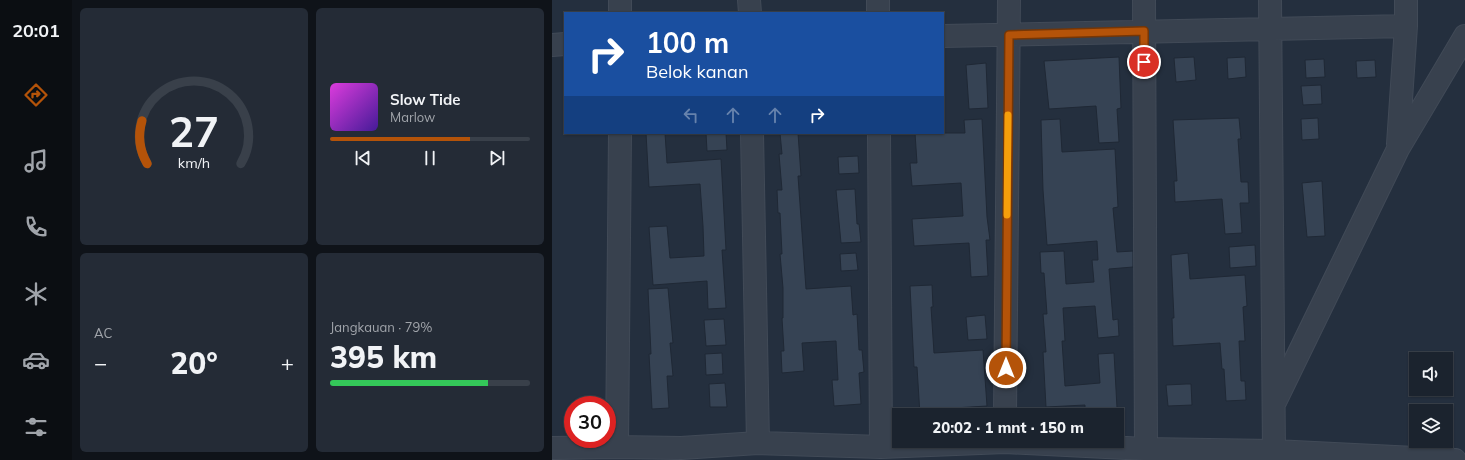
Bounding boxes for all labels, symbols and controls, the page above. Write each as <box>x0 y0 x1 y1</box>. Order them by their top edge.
text: 20:01 <box>12 19 60 42</box>
text: 100 m <box>646 25 729 60</box>
icon: right <box>580 28 632 80</box>
pin <box>1127 45 1161 79</box>
icon: arrive <box>1133 51 1155 73</box>
text: Belok kanan <box>646 60 748 83</box>
icon: directions <box>22 81 50 109</box>
text: Slow Tide <box>390 90 460 109</box>
icon: left <box>680 104 702 126</box>
icon: ahead <box>722 104 744 126</box>
icon: ahead <box>764 104 786 126</box>
icon: right <box>806 104 828 126</box>
text: 27 <box>169 105 219 157</box>
text: Marlow <box>390 109 435 125</box>
icon: music <box>22 147 50 175</box>
icon: previous <box>352 147 374 169</box>
icon: pause <box>419 147 441 169</box>
icon: next <box>486 147 508 169</box>
text: km/h <box>178 154 210 172</box>
icon: phone <box>22 213 50 241</box>
icon: climate <box>22 280 50 308</box>
text: Jangkauan · 79% <box>330 319 432 335</box>
text: AC <box>94 325 112 341</box>
text: 395 km <box>330 338 437 376</box>
text: 20° <box>170 344 218 382</box>
icon: car <box>22 346 50 374</box>
position arrow <box>985 347 1027 389</box>
text: − <box>94 349 107 377</box>
text: + <box>281 349 294 377</box>
map controls <box>1409 352 1453 448</box>
button: sound <box>1409 352 1453 396</box>
speed limit sign: 30 <box>564 396 616 448</box>
button: layers <box>1409 404 1453 448</box>
icon: filters <box>22 413 50 441</box>
text: 20:02 · 1 mnt · 150 m <box>932 418 1084 437</box>

